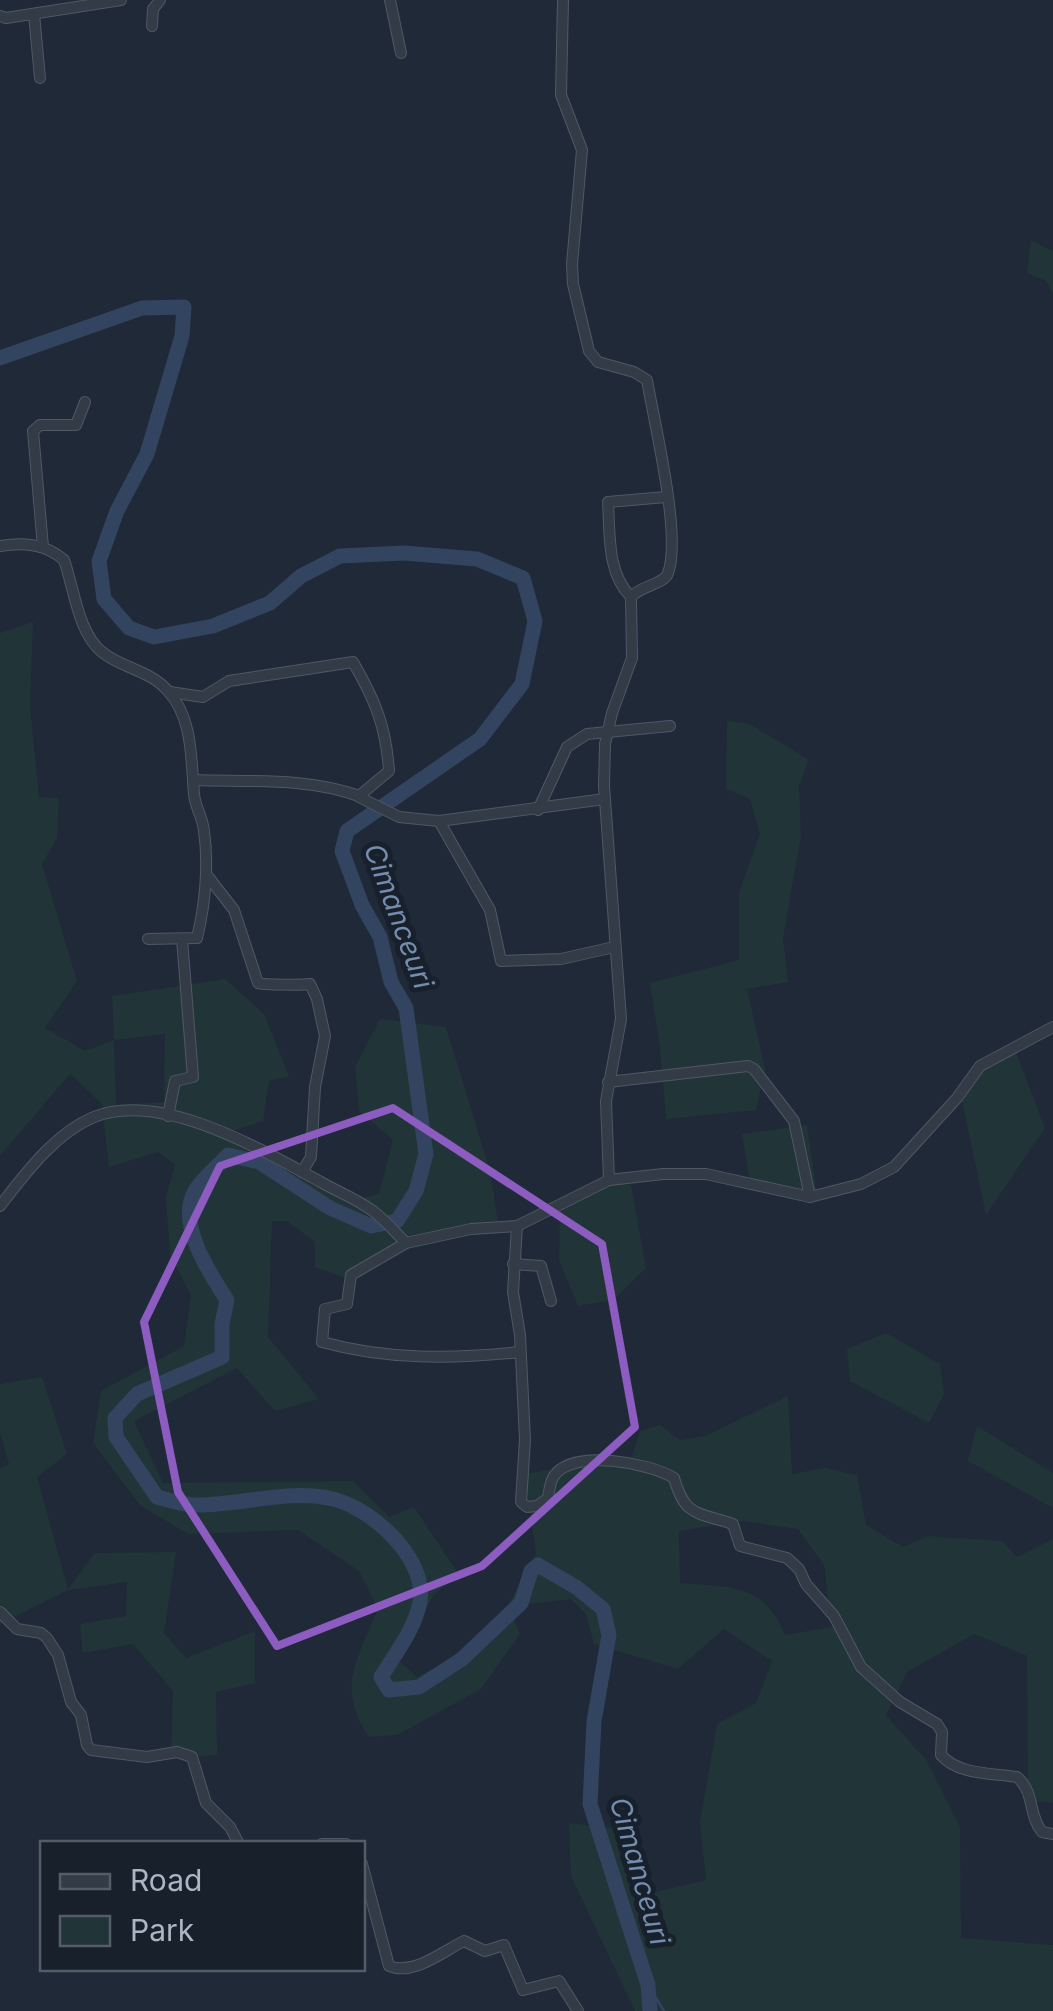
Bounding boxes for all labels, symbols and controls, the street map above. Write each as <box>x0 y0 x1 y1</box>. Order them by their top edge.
water label: Cimanceuri <box>357 839 441 994</box>
water label: Cimanceuri <box>603 1793 678 1950</box>
legend <box>40 1841 365 1971</box>
text: Road <box>130 1862 202 1898</box>
text: Park <box>130 1912 195 1948</box>

